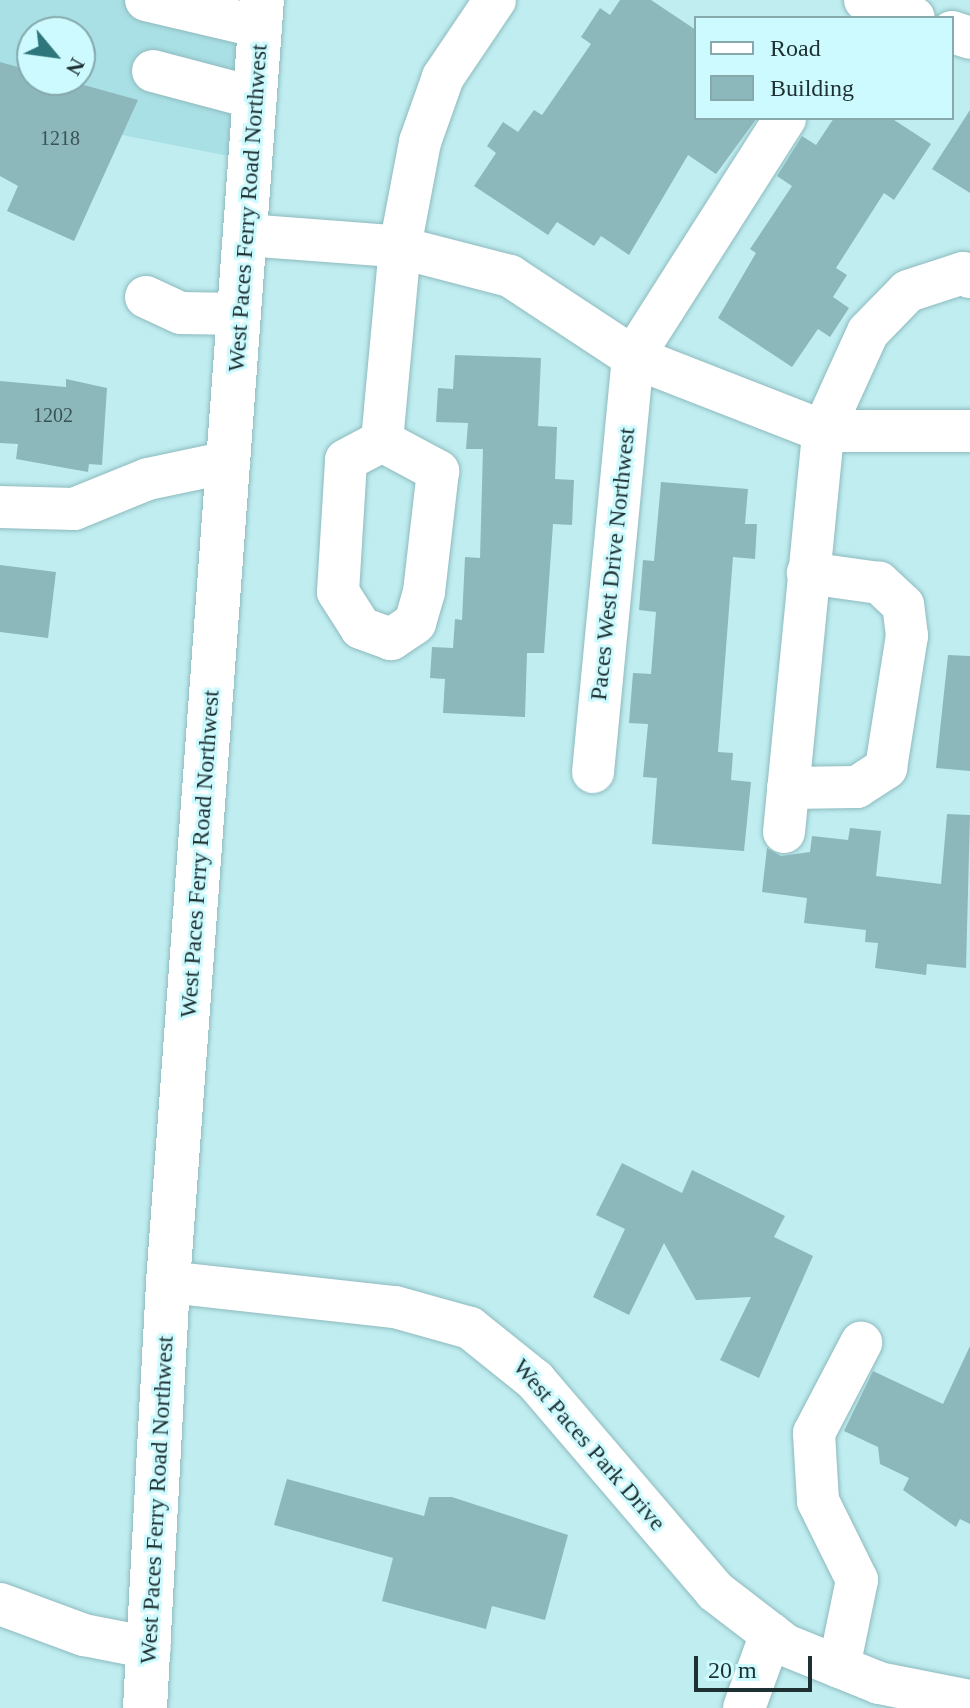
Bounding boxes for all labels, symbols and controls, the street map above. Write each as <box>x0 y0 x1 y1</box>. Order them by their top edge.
north arrow <box>16 16 96 96</box>
legend <box>694 16 954 120</box>
text: Road <box>770 35 821 61</box>
street label: West Paces Ferry Road Northwest <box>222 43 274 373</box>
text: N <box>61 54 90 80</box>
text: Building <box>770 75 854 101</box>
house number: 1218 <box>40 126 80 150</box>
house number: 1202 <box>33 403 73 427</box>
street label: Paces West Drive Northwest <box>584 426 642 702</box>
street label: West Paces Ferry Road Northwest <box>174 689 226 1019</box>
street label: West Paces Ferry Road Northwest <box>134 1335 180 1665</box>
street label: West Paces Park Drive <box>506 1353 672 1537</box>
scale bar <box>698 1640 816 1690</box>
text: 20 m <box>708 1657 757 1683</box>

